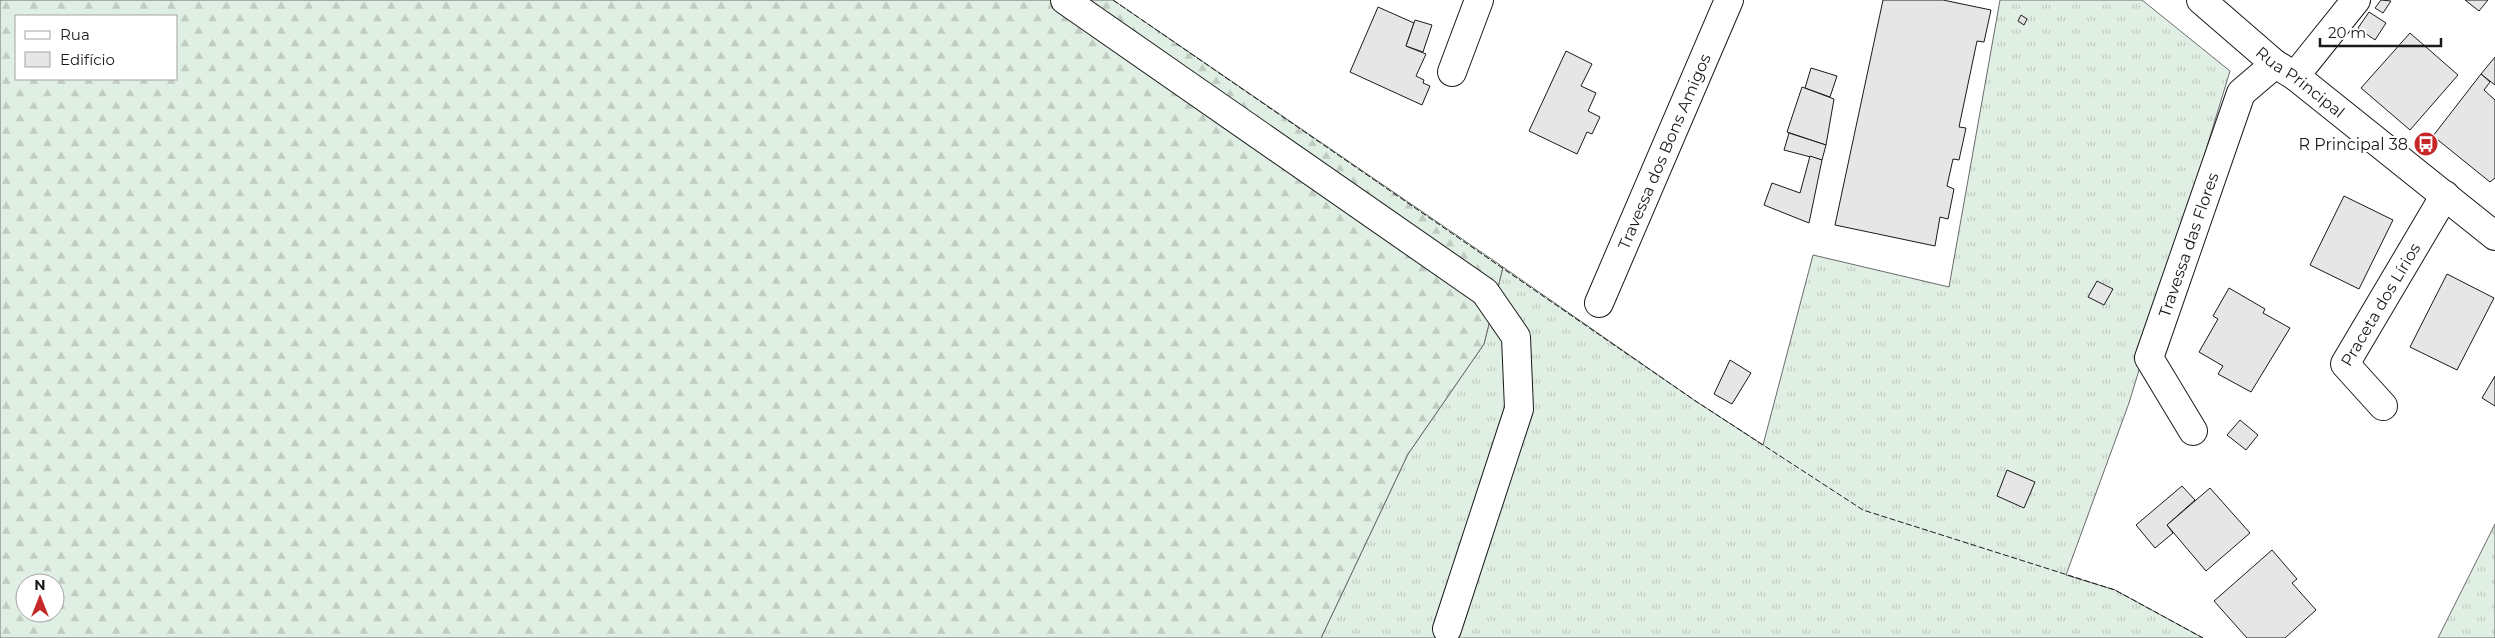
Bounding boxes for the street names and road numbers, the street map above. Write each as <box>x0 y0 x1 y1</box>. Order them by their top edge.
street label: Rua Principal <box>2252 43 2348 122</box>
street label: Travessa dos Bons Amigos <box>1614 51 1715 252</box>
street label: Travessa das Flores <box>2155 170 2223 320</box>
street label: Praceta dos Lírios <box>2337 239 2425 370</box>

